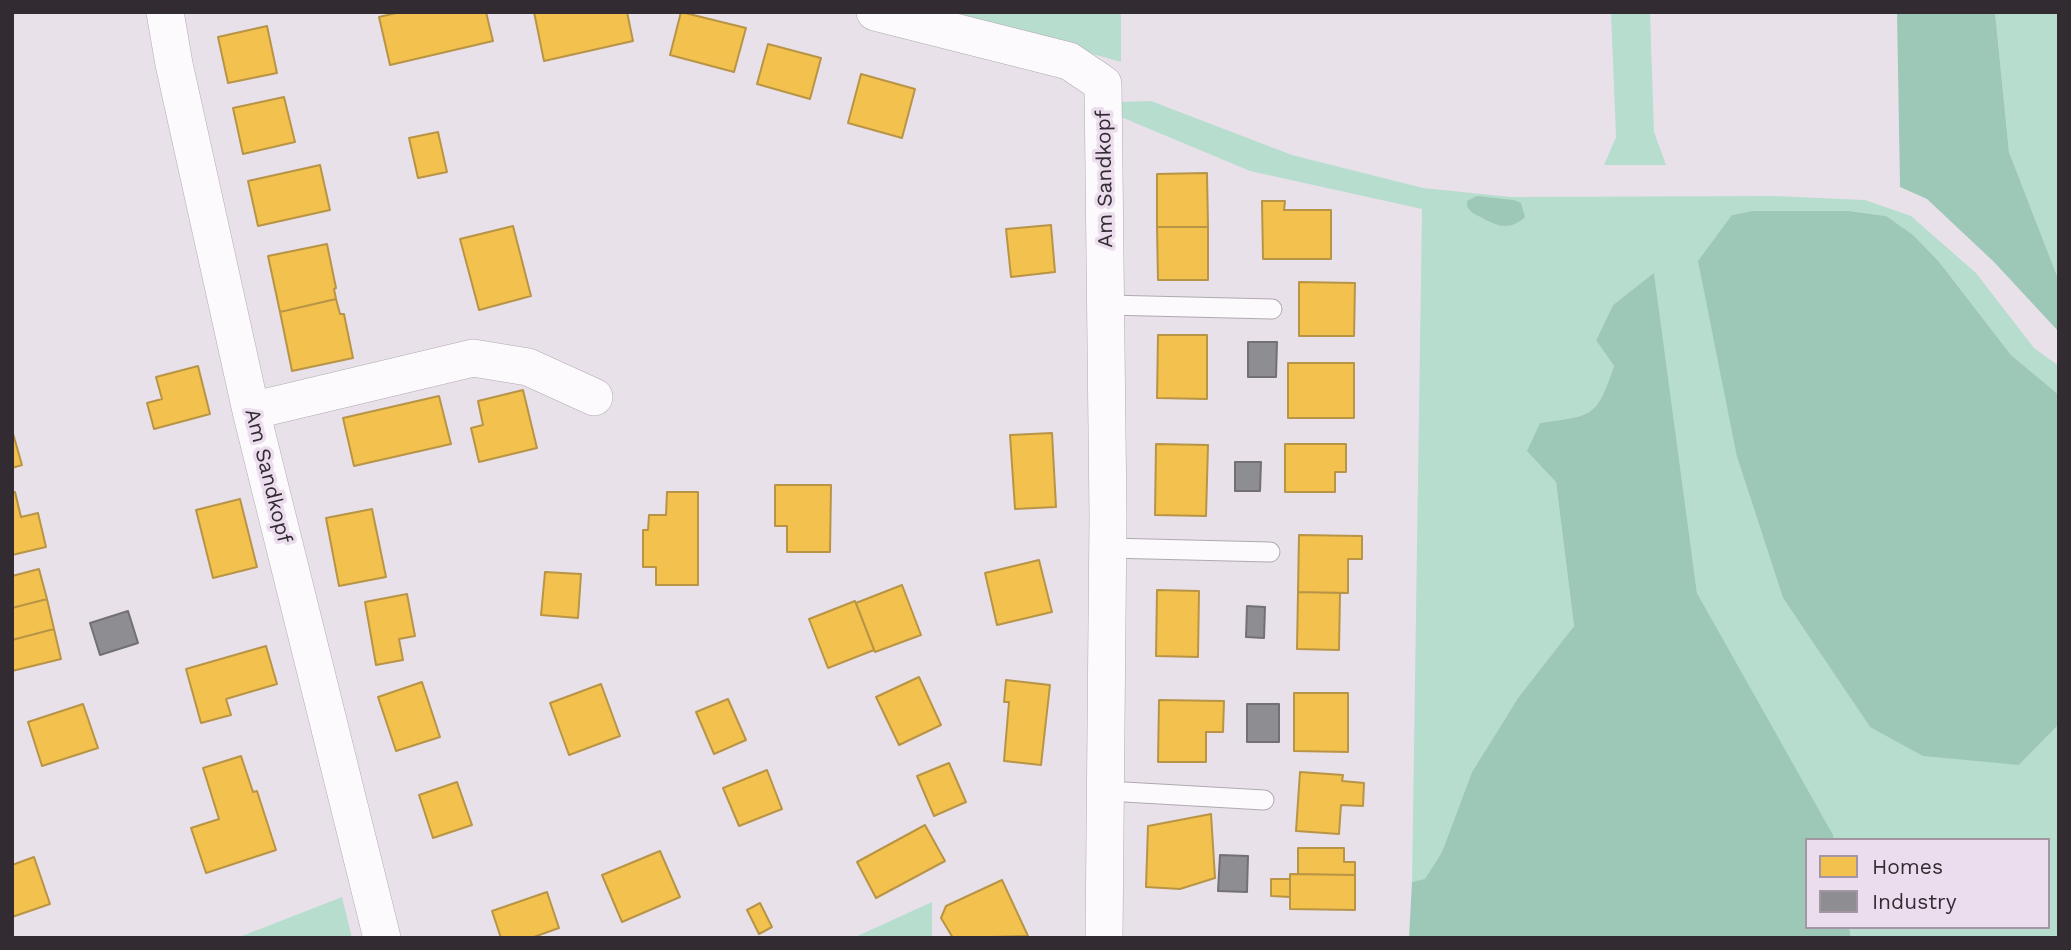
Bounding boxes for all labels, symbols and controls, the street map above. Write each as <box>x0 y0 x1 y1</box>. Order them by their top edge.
street label: Am Sandkopf <box>1091 110 1119 248</box>
street label: Am Sandkopf <box>239 406 297 546</box>
legend <box>1805 838 2050 929</box>
text: Homes <box>1872 854 1943 879</box>
text: Industry <box>1872 889 1957 914</box>

